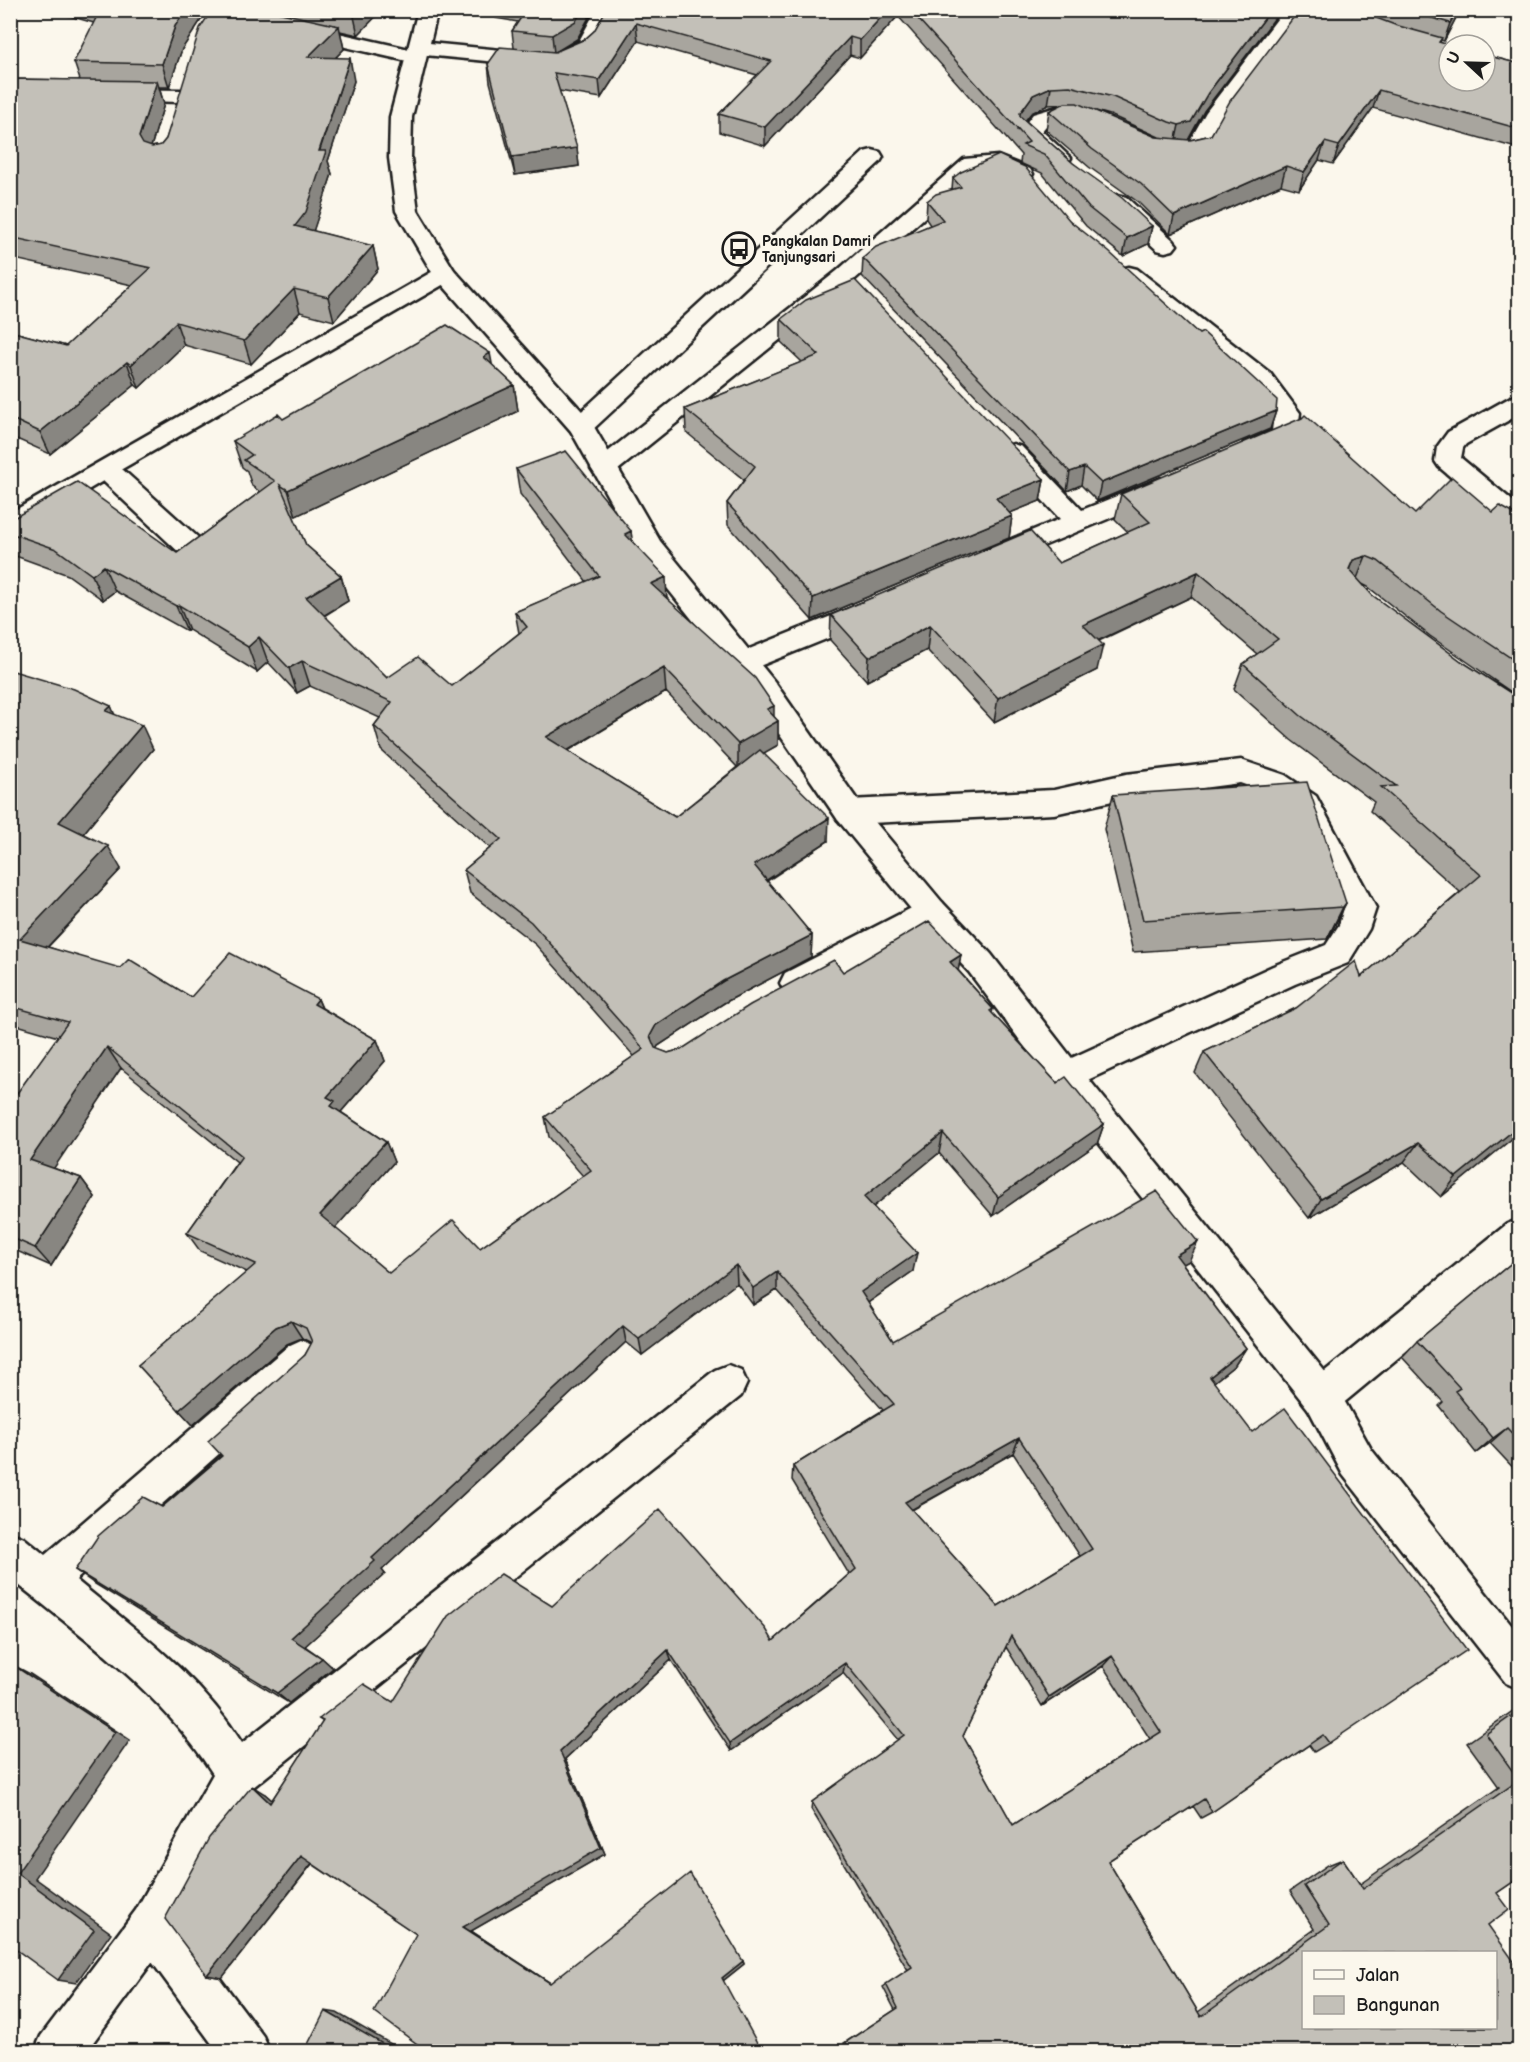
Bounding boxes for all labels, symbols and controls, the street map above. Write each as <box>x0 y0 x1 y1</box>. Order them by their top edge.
north arrow <box>1437 33 1497 93</box>
text: U <box>1444 49 1465 67</box>
bus stop icon: Pangkalan Damri Tanjungsari <box>721 231 757 267</box>
place label: Pangkalan Damri Tanjungsari <box>762 233 871 266</box>
legend <box>1302 1951 1497 2029</box>
text: Jalan <box>1356 1965 1399 1986</box>
text: Bangunan <box>1356 1995 1440 2016</box>

